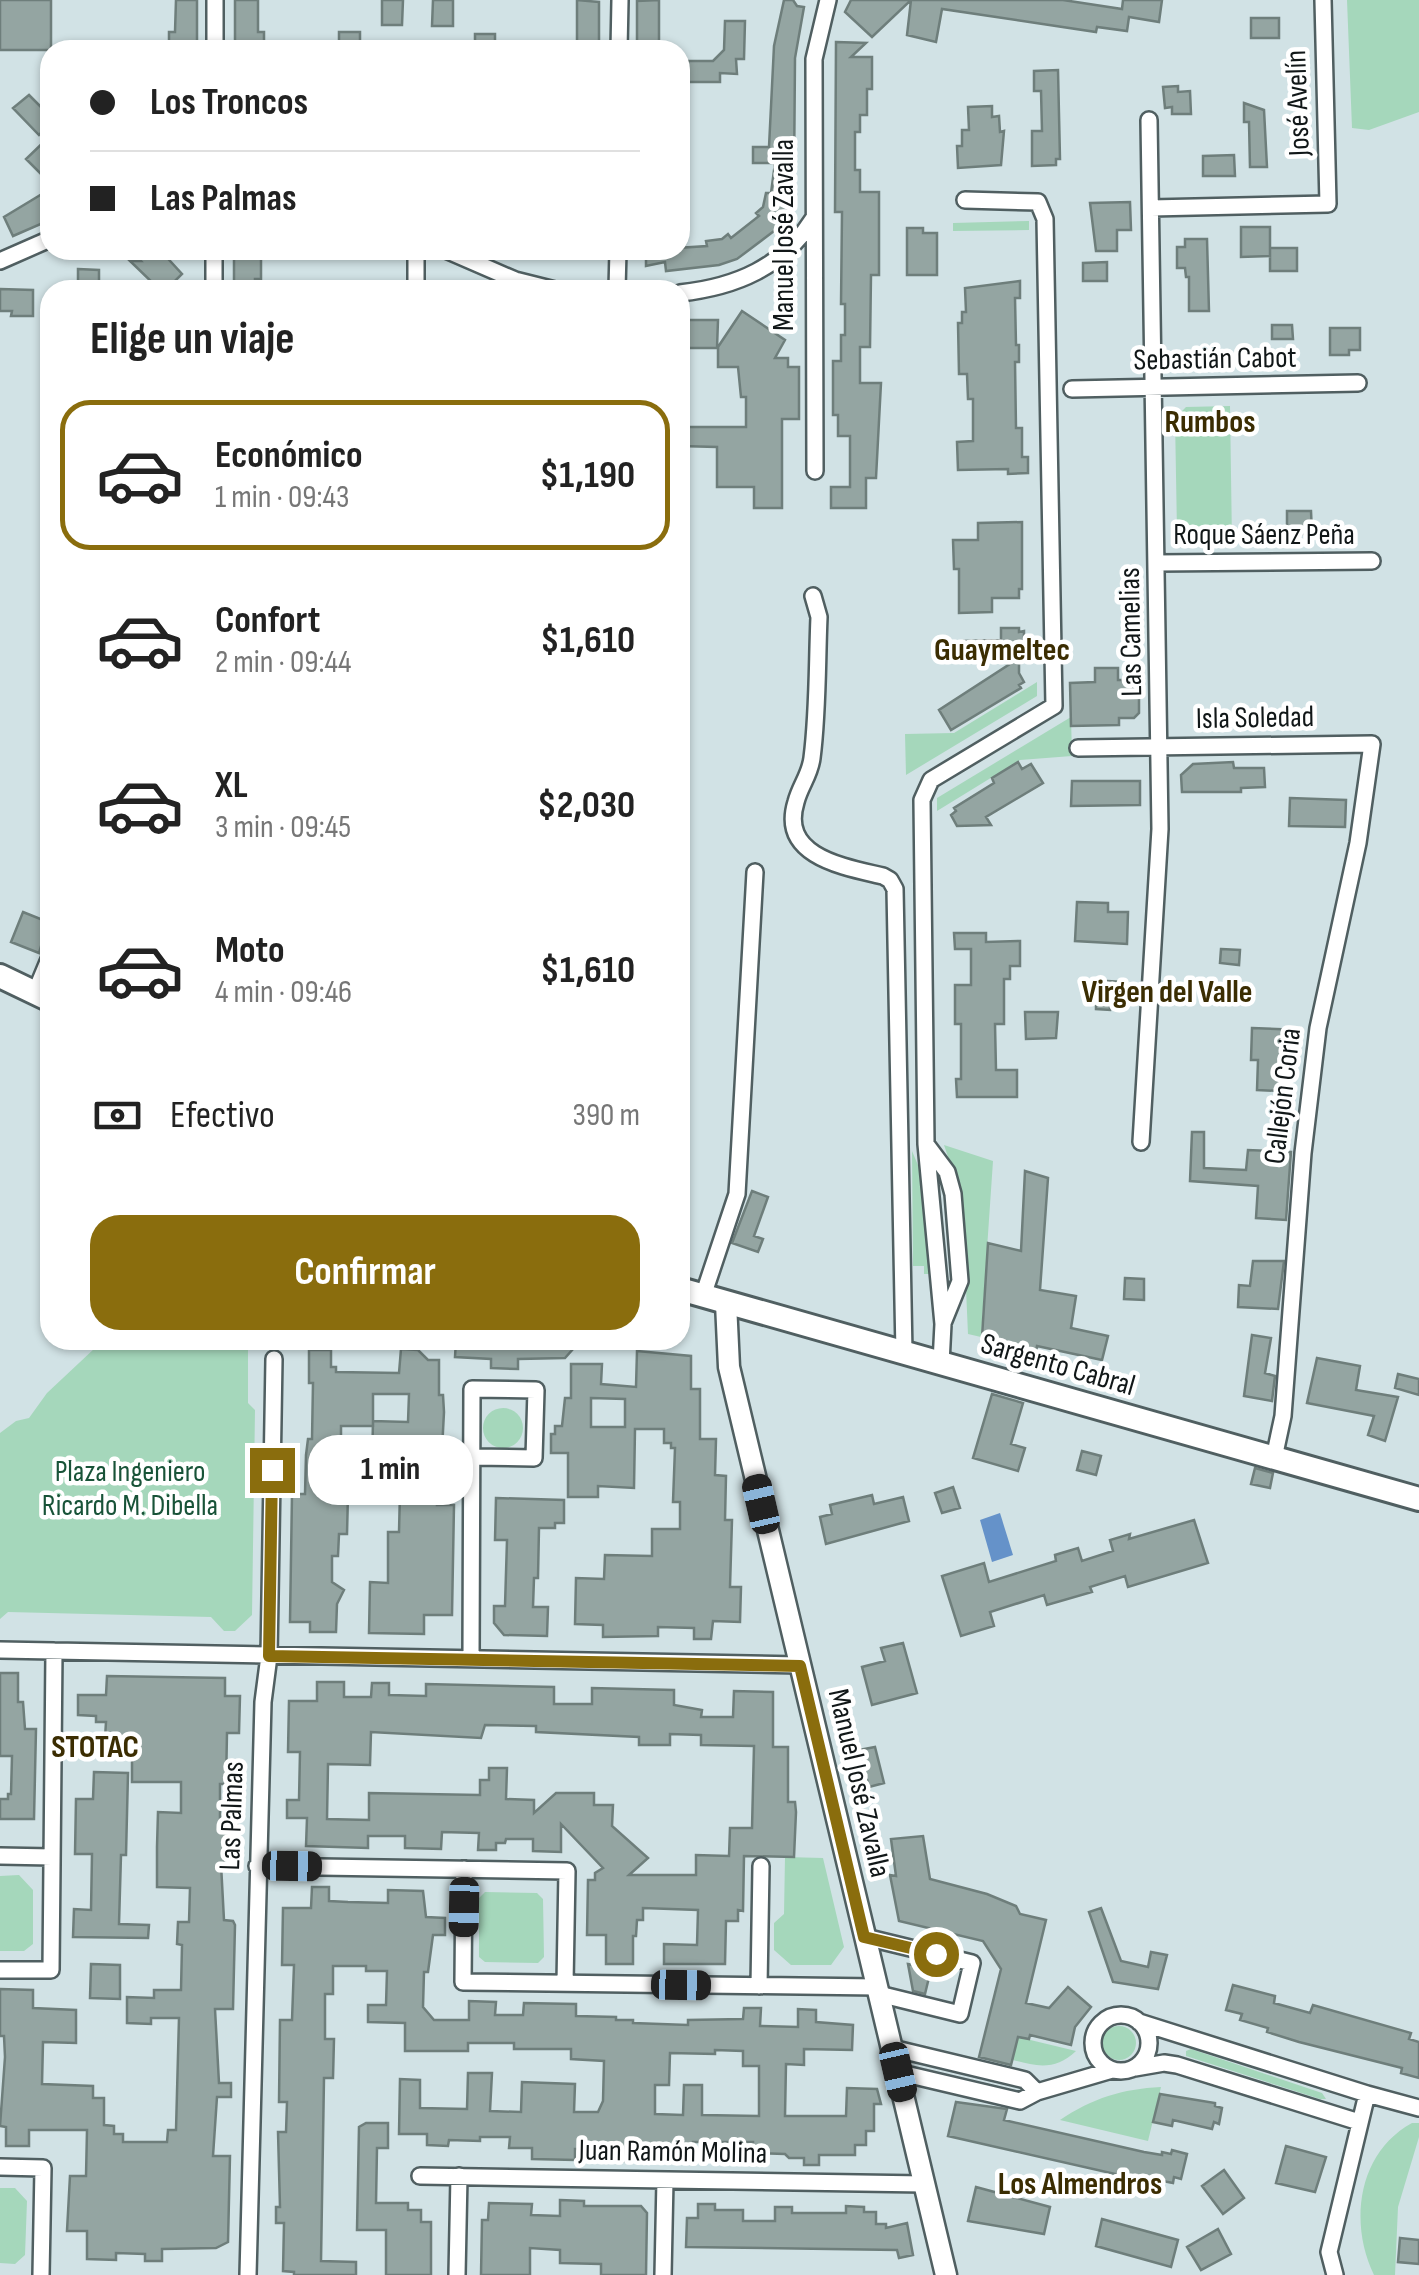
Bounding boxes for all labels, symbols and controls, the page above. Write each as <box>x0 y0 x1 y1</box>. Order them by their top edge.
street label: José Avelín <box>1278 49 1318 158</box>
text: Los Troncos <box>150 80 308 125</box>
street label: Manuel José Zavalla <box>766 139 802 331</box>
text: Las Palmas <box>150 176 297 221</box>
text: Elige un viaje <box>90 312 295 367</box>
street label: Sebastián Cabot <box>1133 340 1297 378</box>
district label: Rumbos <box>1165 403 1255 442</box>
icon: car <box>95 430 185 520</box>
text: Económico <box>215 433 363 478</box>
text: $1,190 <box>540 453 635 498</box>
text: 1 min · 09:43 <box>215 478 349 517</box>
street label: Roque Sáenz Peña <box>1173 517 1355 553</box>
street label: Las Camelias <box>1112 567 1150 697</box>
icon: car <box>95 595 185 685</box>
text: Confort <box>215 598 320 643</box>
text: $1,610 <box>540 618 635 663</box>
district label: Guaymeltec <box>934 631 1070 670</box>
text: 2 min · 09:44 <box>215 643 351 682</box>
street label: Isla Soledad <box>1196 699 1314 737</box>
icon: car <box>95 760 185 850</box>
text: XL <box>215 763 248 808</box>
text: $2,030 <box>537 783 635 828</box>
text: 3 min · 09:45 <box>215 808 351 847</box>
icon: car <box>95 925 185 1015</box>
text: Moto <box>215 928 285 973</box>
text: $1,610 <box>540 948 635 993</box>
text: 4 min · 09:46 <box>215 973 352 1012</box>
district label: Virgen del Valle <box>1082 973 1252 1012</box>
street label: Callejón Coria <box>1257 1026 1309 1166</box>
icon: cash <box>90 1088 145 1143</box>
text: Efectivo <box>170 1093 275 1138</box>
text: 390 m <box>573 1096 640 1135</box>
button: Confirmar <box>90 1215 640 1330</box>
street label: Sargento Cabral <box>977 1326 1139 1404</box>
callout: 1 min <box>307 1435 472 1505</box>
route end <box>250 1448 295 1493</box>
text: 1 min <box>361 1450 420 1489</box>
park label: Plaza Ingeniero Ricardo M. Dibella <box>42 1454 218 1524</box>
car <box>740 1471 782 1537</box>
street label: Manuel José Zavalla <box>820 1685 898 1881</box>
district label: STOTAC <box>51 1728 139 1767</box>
street label: Las Palmas <box>212 1761 252 1871</box>
car <box>262 1850 322 1882</box>
car <box>448 1877 480 1937</box>
route start <box>914 1932 959 1977</box>
car <box>651 1969 711 2001</box>
car <box>877 2039 919 2105</box>
street label: Juan Ramón Molina <box>577 2132 768 2172</box>
district label: Los Almendros <box>998 2165 1162 2204</box>

